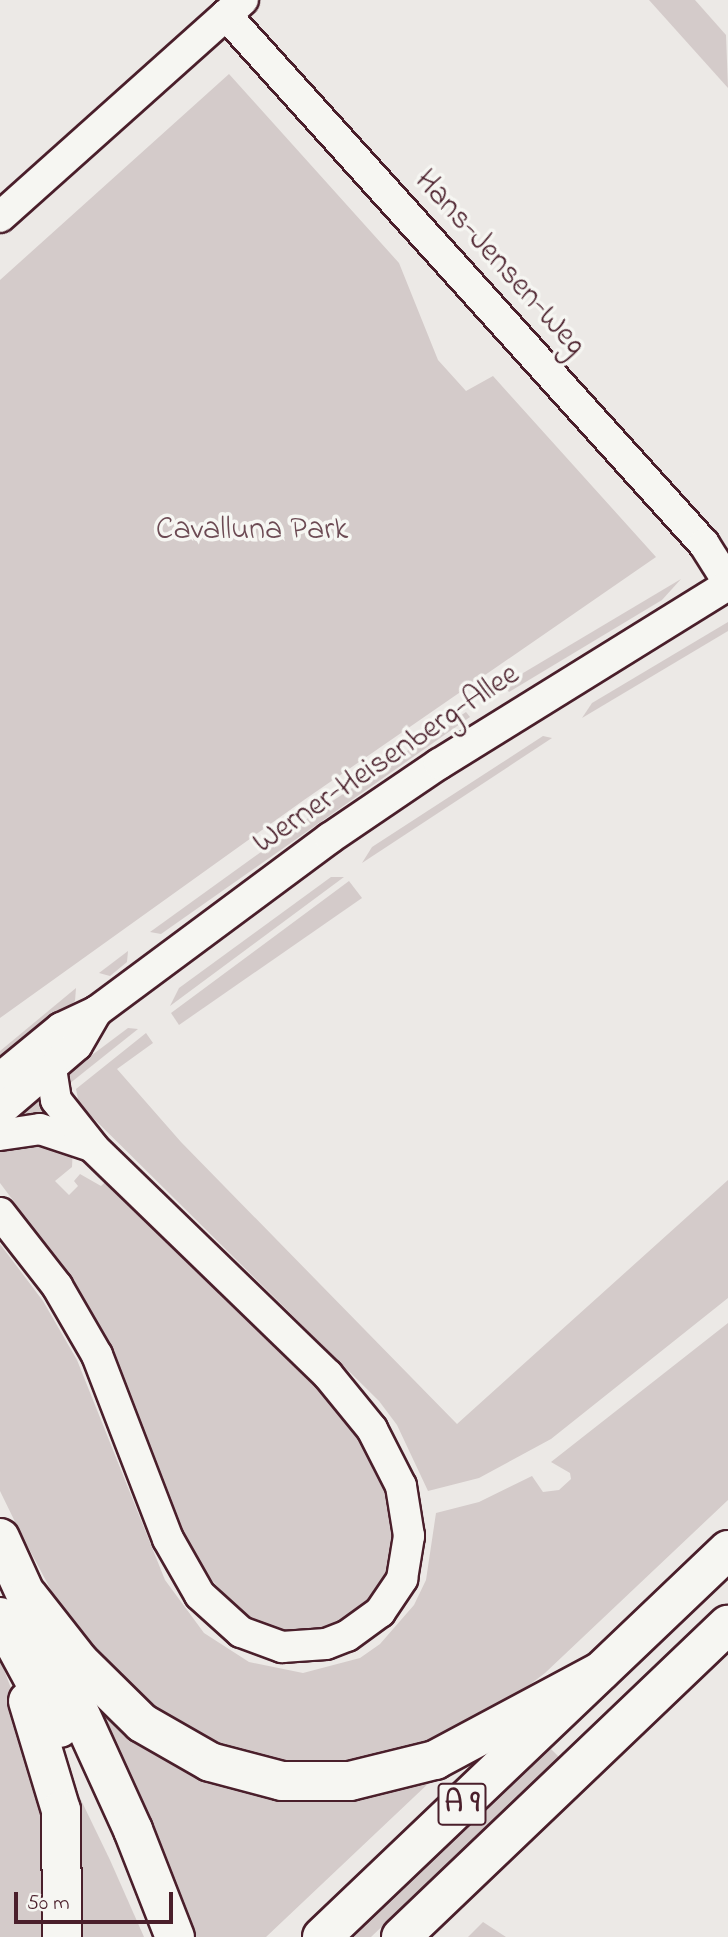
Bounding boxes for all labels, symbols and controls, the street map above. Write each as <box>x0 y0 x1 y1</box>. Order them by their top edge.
street label: Hans-Jensen-Weg <box>405 163 593 365</box>
park label: Cavalluna Park <box>156 512 348 550</box>
street label: Werner-Heisenberg-Allee <box>247 657 527 863</box>
road number: A 9 <box>436 1778 488 1830</box>
scale bar <box>18 1878 177 1922</box>
text: 50 m <box>27 1889 70 1919</box>

